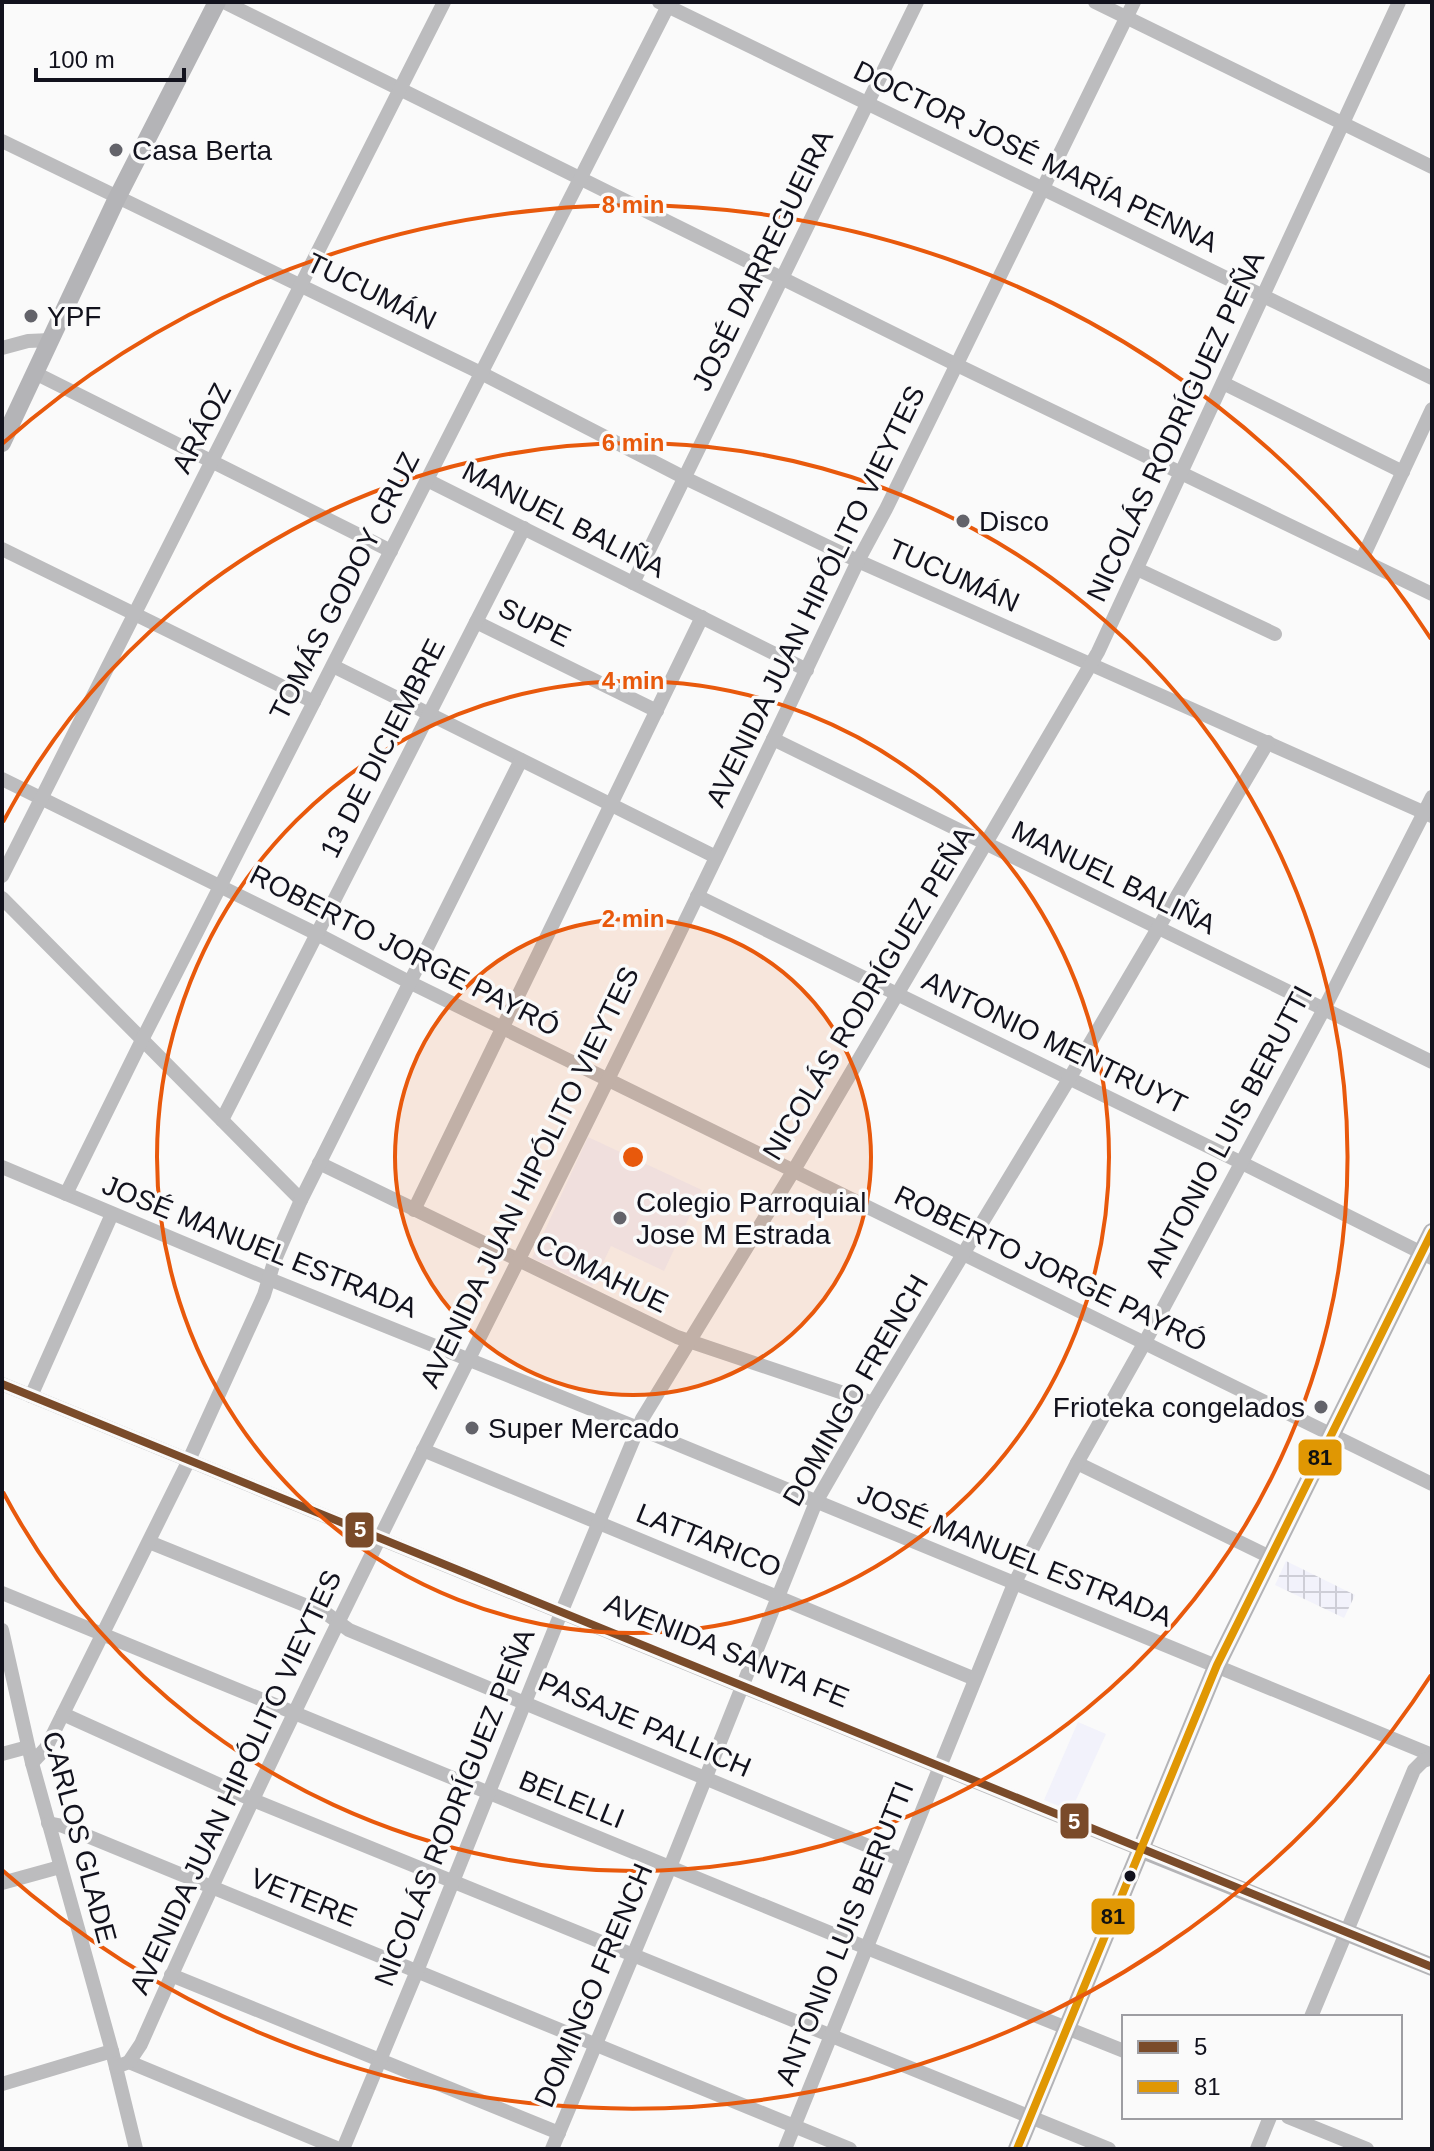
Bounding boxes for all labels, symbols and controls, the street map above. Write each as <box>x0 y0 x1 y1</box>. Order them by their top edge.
scale bar <box>36 32 184 82</box>
text: 100 m <box>48 46 115 73</box>
street label: DOCTOR JOSÉ MARÍA PENNA <box>849 55 1223 258</box>
street label: JOSÉ DARREGUEIRA <box>686 124 839 396</box>
place label: Casa Berta <box>132 135 272 166</box>
marker: Casa Berta <box>107 141 125 159</box>
text: 8 min <box>602 191 664 218</box>
street label: NICOLÁS RODRÍGUEZ PEÑA <box>1081 246 1271 606</box>
street label: TUCUMÁN <box>302 247 441 336</box>
place label: YPF <box>47 301 101 332</box>
marker: YPF <box>22 307 40 325</box>
street label: ARÁOZ <box>166 378 237 478</box>
street label: AVENIDA JUAN HIPÓLITO VIEYTES <box>700 381 931 812</box>
text: 6 min <box>602 429 664 456</box>
street label: TOMÁS GODOY CRUZ <box>263 447 425 725</box>
street label: MANUEL BALIÑA <box>457 455 670 584</box>
place label: Disco <box>979 506 1049 537</box>
marker: Disco <box>954 512 972 530</box>
street label: TUCUMÁN <box>884 533 1024 618</box>
street label: SUPE <box>494 592 576 653</box>
street label: 13 DE DICIEMBRE <box>314 634 451 863</box>
text: 4 min <box>602 667 664 694</box>
street label: MANUEL BALIÑA <box>1007 815 1221 940</box>
street label: NICOLÁS RODRÍGUEZ PEÑA <box>757 821 980 1165</box>
street label: ROBERTO JORGE PAYRÓ <box>245 859 565 1042</box>
text: 2 min <box>602 905 664 932</box>
street label: AVENIDA JUAN HIPÓLITO VIEYTES <box>414 962 645 1393</box>
street label: ANTONIO MENTRUYT <box>917 965 1192 1120</box>
street label: ANTONIO LUIS BERUTTI <box>1139 981 1318 1282</box>
centre of rings <box>619 1143 647 1171</box>
street label: JOSÉ MANUEL ESTRADA <box>98 1169 422 1324</box>
street label: ROBERTO JORGE PAYRÓ <box>890 1179 1212 1358</box>
place label: Colegio Parroquial Jose M Estrada <box>636 1187 866 1250</box>
marker: Colegio Parroquial Jose M Estrada <box>611 1209 629 1227</box>
street label: COMAHUE <box>531 1228 673 1319</box>
street label: DOMINGO FRENCH <box>777 1269 934 1511</box>
place label: Frioteka congelados <box>1053 1392 1305 1423</box>
marker: Frioteka congelados <box>1312 1398 1330 1416</box>
place label: Super Mercado <box>488 1413 679 1444</box>
marker: Super Mercado <box>463 1419 481 1437</box>
line badge: 81 <box>1297 1438 1343 1477</box>
text: 81 <box>1308 1445 1332 1470</box>
street label: JOSÉ MANUEL ESTRADA <box>853 1478 1177 1633</box>
street label: LATTARICO <box>632 1497 786 1583</box>
line badge: 5 <box>344 1511 375 1549</box>
text: 5 <box>354 1517 366 1542</box>
street label: AVENIDA JUAN HIPÓLITO VIEYTES <box>123 1565 348 1999</box>
street label: AVENIDA SANTA FE <box>600 1587 853 1714</box>
street label: NICOLÁS RODRÍGUEZ PEÑA <box>368 1624 541 1990</box>
street label: PASAJE PALLICH <box>534 1666 756 1783</box>
street label: CARLOS GLADE <box>36 1728 123 1946</box>
street label: BELELLI <box>515 1764 629 1835</box>
street label: ANTONIO LUIS BERUTTI <box>769 1777 920 2089</box>
line badge: 5 <box>1059 1802 1090 1840</box>
text: 5 <box>1068 1809 1080 1834</box>
street label: DOMINGO FRENCH <box>528 1859 659 2112</box>
street label: VETERE <box>246 1862 362 1933</box>
unlabelled marker <box>1122 1868 1138 1884</box>
line badge: 81 <box>1090 1897 1136 1936</box>
text: 81 <box>1101 1904 1125 1929</box>
legend <box>1122 2015 1402 2119</box>
text: 5 <box>1194 2033 1207 2060</box>
text: 81 <box>1194 2073 1221 2100</box>

